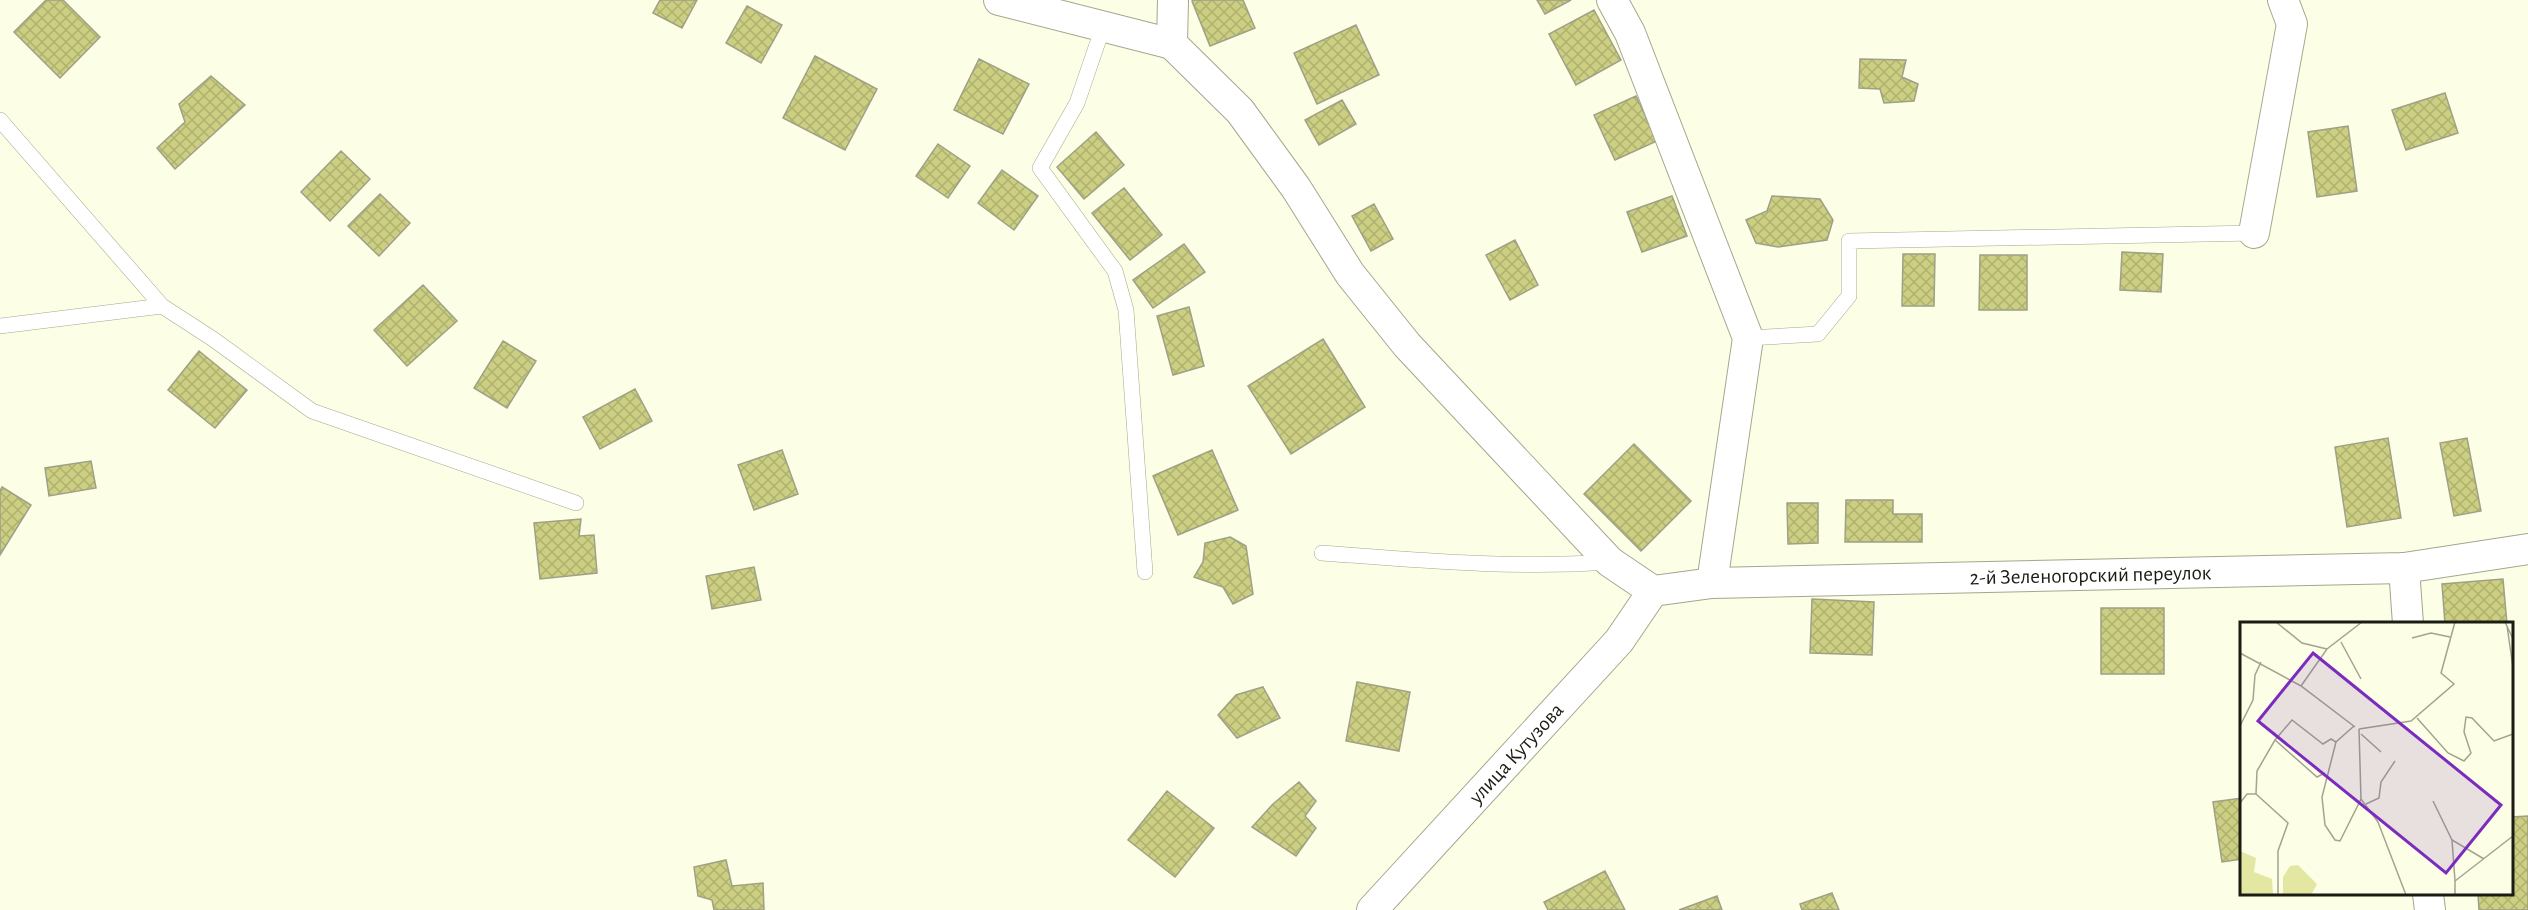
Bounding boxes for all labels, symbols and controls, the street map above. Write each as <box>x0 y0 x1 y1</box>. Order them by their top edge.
street label: 2-й Зеленогорский переулок <box>1969 562 2212 588</box>
inset map <box>2240 622 2513 895</box>
street label: улица Кутузова <box>1464 698 1567 808</box>

